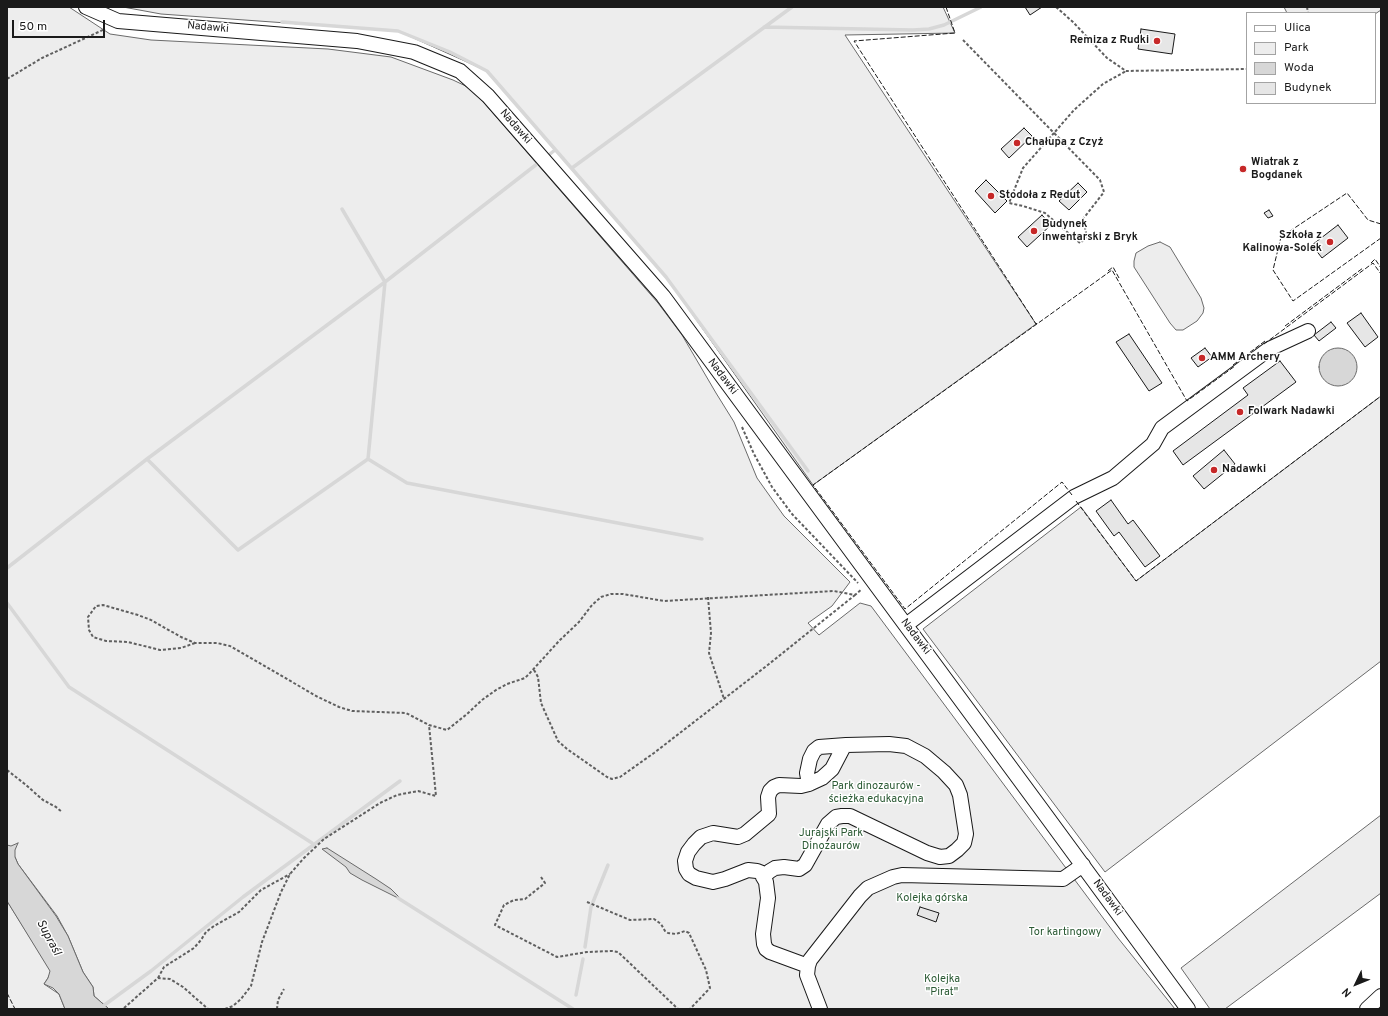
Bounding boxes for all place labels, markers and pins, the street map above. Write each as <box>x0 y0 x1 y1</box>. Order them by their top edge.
place label: Remiza z Rudki <box>1070 34 1149 48</box>
marker: Remiza z Rudki <box>1152 36 1162 46</box>
place label: Chałupa z Czyż <box>1025 136 1103 150</box>
marker: Chałupa z Czyż <box>1012 138 1022 148</box>
place label: Wiatrak z Bogdanek <box>1251 156 1303 182</box>
marker: Wiatrak z Bogdanek <box>1238 164 1248 174</box>
place label: Stodoła z Redut <box>999 189 1080 203</box>
marker: Stodoła z Redut <box>986 191 996 201</box>
place label: Budynek inwentarski z Bryk <box>1042 218 1138 244</box>
marker: Budynek inwentarski z Bryk <box>1029 226 1039 236</box>
place label: Szkoła z Kalinowa-Solek <box>1242 229 1322 255</box>
marker: Szkoła z Kalinowa-Solek <box>1325 237 1335 247</box>
place label: AMM Archery <box>1210 351 1280 365</box>
marker: AMM Archery <box>1197 353 1207 363</box>
place label: Folwark Nadawki <box>1248 405 1335 419</box>
marker: Folwark Nadawki <box>1235 407 1245 417</box>
place label: Nadawki <box>1222 463 1266 477</box>
marker: Nadawki <box>1209 465 1219 475</box>

